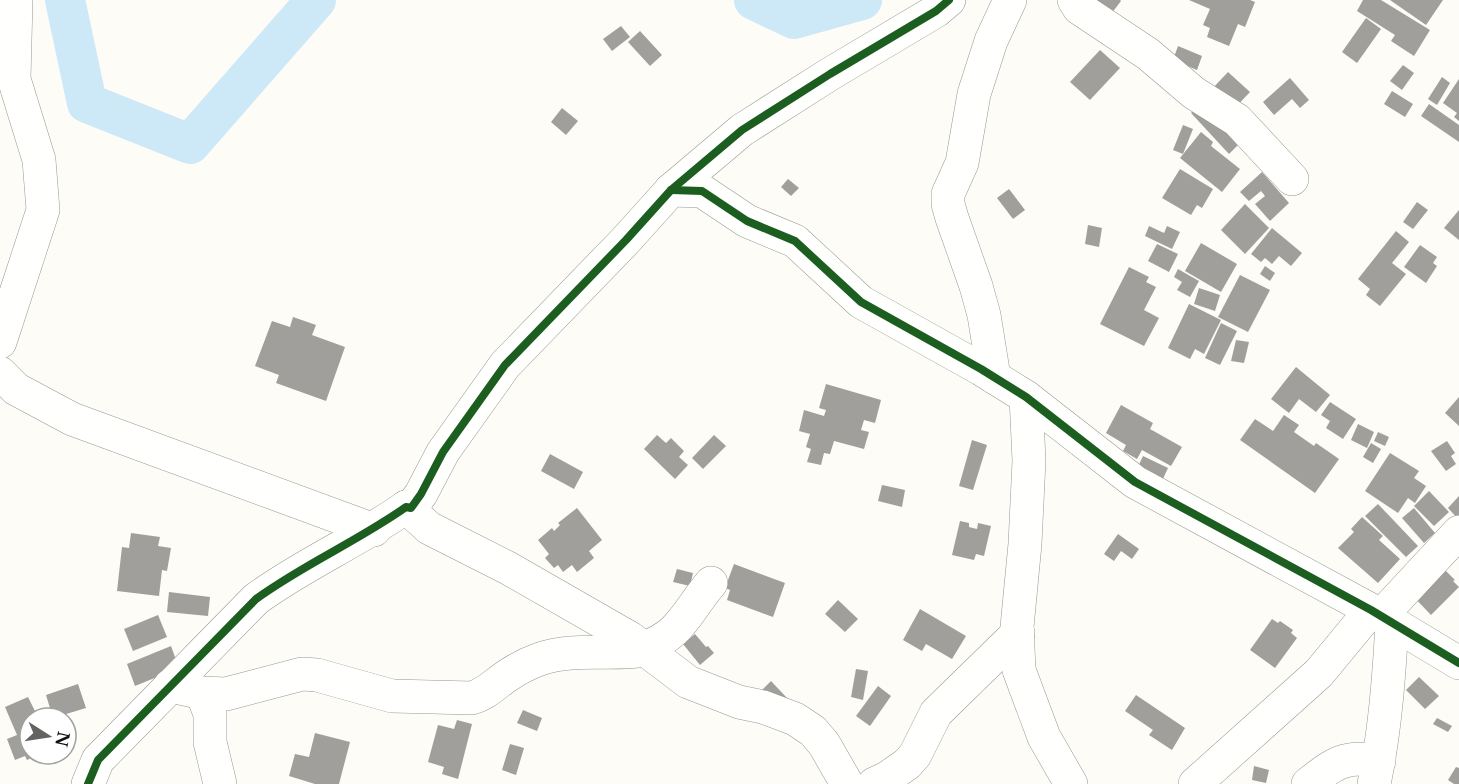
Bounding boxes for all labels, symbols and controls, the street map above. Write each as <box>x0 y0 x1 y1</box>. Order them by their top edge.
north arrow <box>18 706 78 766</box>
text: N <box>51 730 74 749</box>

